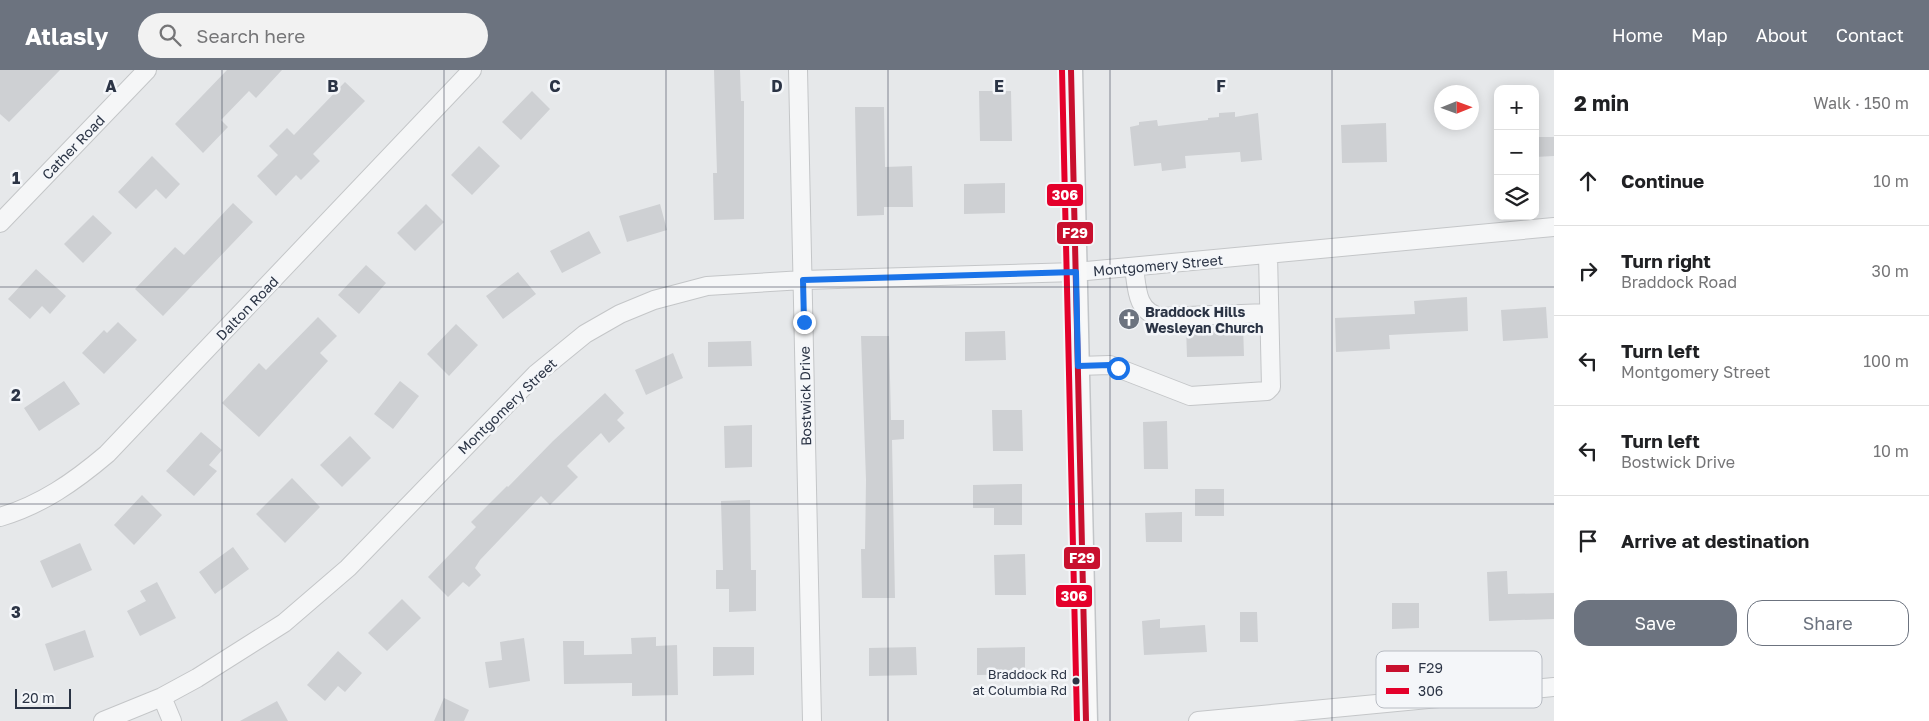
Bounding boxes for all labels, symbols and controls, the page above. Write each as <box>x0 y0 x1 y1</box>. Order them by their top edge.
search box <box>138 13 488 58</box>
text: Atlasly <box>25 21 108 50</box>
icon: search <box>156 21 184 49</box>
text: Search here <box>196 24 305 47</box>
text: Home <box>1612 24 1663 46</box>
text: Map <box>1691 24 1728 46</box>
text: About <box>1756 24 1808 46</box>
text: Contact <box>1836 24 1904 46</box>
text: A <box>105 76 117 96</box>
text: B <box>327 76 339 96</box>
text: C <box>549 76 561 96</box>
text: D <box>771 76 783 96</box>
text: E <box>994 76 1004 96</box>
text: F <box>1216 76 1226 96</box>
north arrow <box>1434 85 1479 130</box>
map controls <box>1494 85 1539 220</box>
button: + <box>1494 85 1539 130</box>
text: 2 min <box>1574 90 1629 116</box>
text: Walk · 150 m <box>1813 93 1909 113</box>
street label: Cather Road <box>38 111 108 183</box>
button: − <box>1494 130 1539 175</box>
icon: ahead <box>1574 167 1602 195</box>
text: 1 <box>12 168 20 188</box>
text: Continue <box>1621 169 1704 192</box>
text: 10 m <box>1873 171 1909 191</box>
button: layers <box>1494 175 1539 220</box>
line badge: 306 <box>1046 183 1084 207</box>
text: 306 <box>1052 186 1078 203</box>
line badge: F29 <box>1056 221 1094 245</box>
text: F29 <box>1062 224 1088 241</box>
text: Turn right <box>1621 249 1711 272</box>
street label: Montgomery Street <box>1092 251 1224 279</box>
icon: right <box>1574 257 1602 285</box>
text: 30 m <box>1872 261 1909 281</box>
street label: Dalton Road <box>212 272 282 344</box>
text: Braddock Road <box>1621 272 1737 292</box>
place label: Braddock Hills Wesleyan Church <box>1145 303 1264 336</box>
church icon: Braddock Hills Wesleyan Church <box>1117 307 1141 331</box>
route end <box>793 311 816 334</box>
text: Turn left <box>1621 339 1700 362</box>
street label: Bostwick Drive <box>796 346 814 446</box>
icon: left <box>1574 347 1602 375</box>
text: 100 m <box>1863 351 1909 371</box>
street label: Montgomery Street <box>454 354 560 458</box>
route start <box>1107 357 1130 380</box>
text: Montgomery Street <box>1621 362 1770 382</box>
text: 2 <box>11 385 21 405</box>
text: Turn left <box>1621 429 1700 452</box>
icon: left <box>1574 437 1602 465</box>
text: 10 m <box>1873 441 1909 461</box>
text: Bostwick Drive <box>1621 452 1735 472</box>
icon: arrive <box>1574 527 1602 555</box>
text: Arrive at destination <box>1621 529 1809 552</box>
line badge: F29 <box>1063 546 1101 570</box>
text: F29 <box>1069 549 1095 566</box>
line badge: 306 <box>1055 584 1093 608</box>
text: 306 <box>1061 587 1087 604</box>
button: Save <box>1574 600 1737 646</box>
button: Share <box>1747 600 1909 646</box>
text: 3 <box>11 602 21 622</box>
legend <box>1376 651 1542 708</box>
text: F29 <box>1418 659 1443 676</box>
place label: Braddock Rd at Columbia Rd <box>972 666 1067 698</box>
marker: Braddock Rd at Columbia Rd <box>1071 676 1081 686</box>
text: 306 <box>1418 682 1443 699</box>
scale bar <box>15 686 71 709</box>
text: 20 m <box>22 689 55 706</box>

